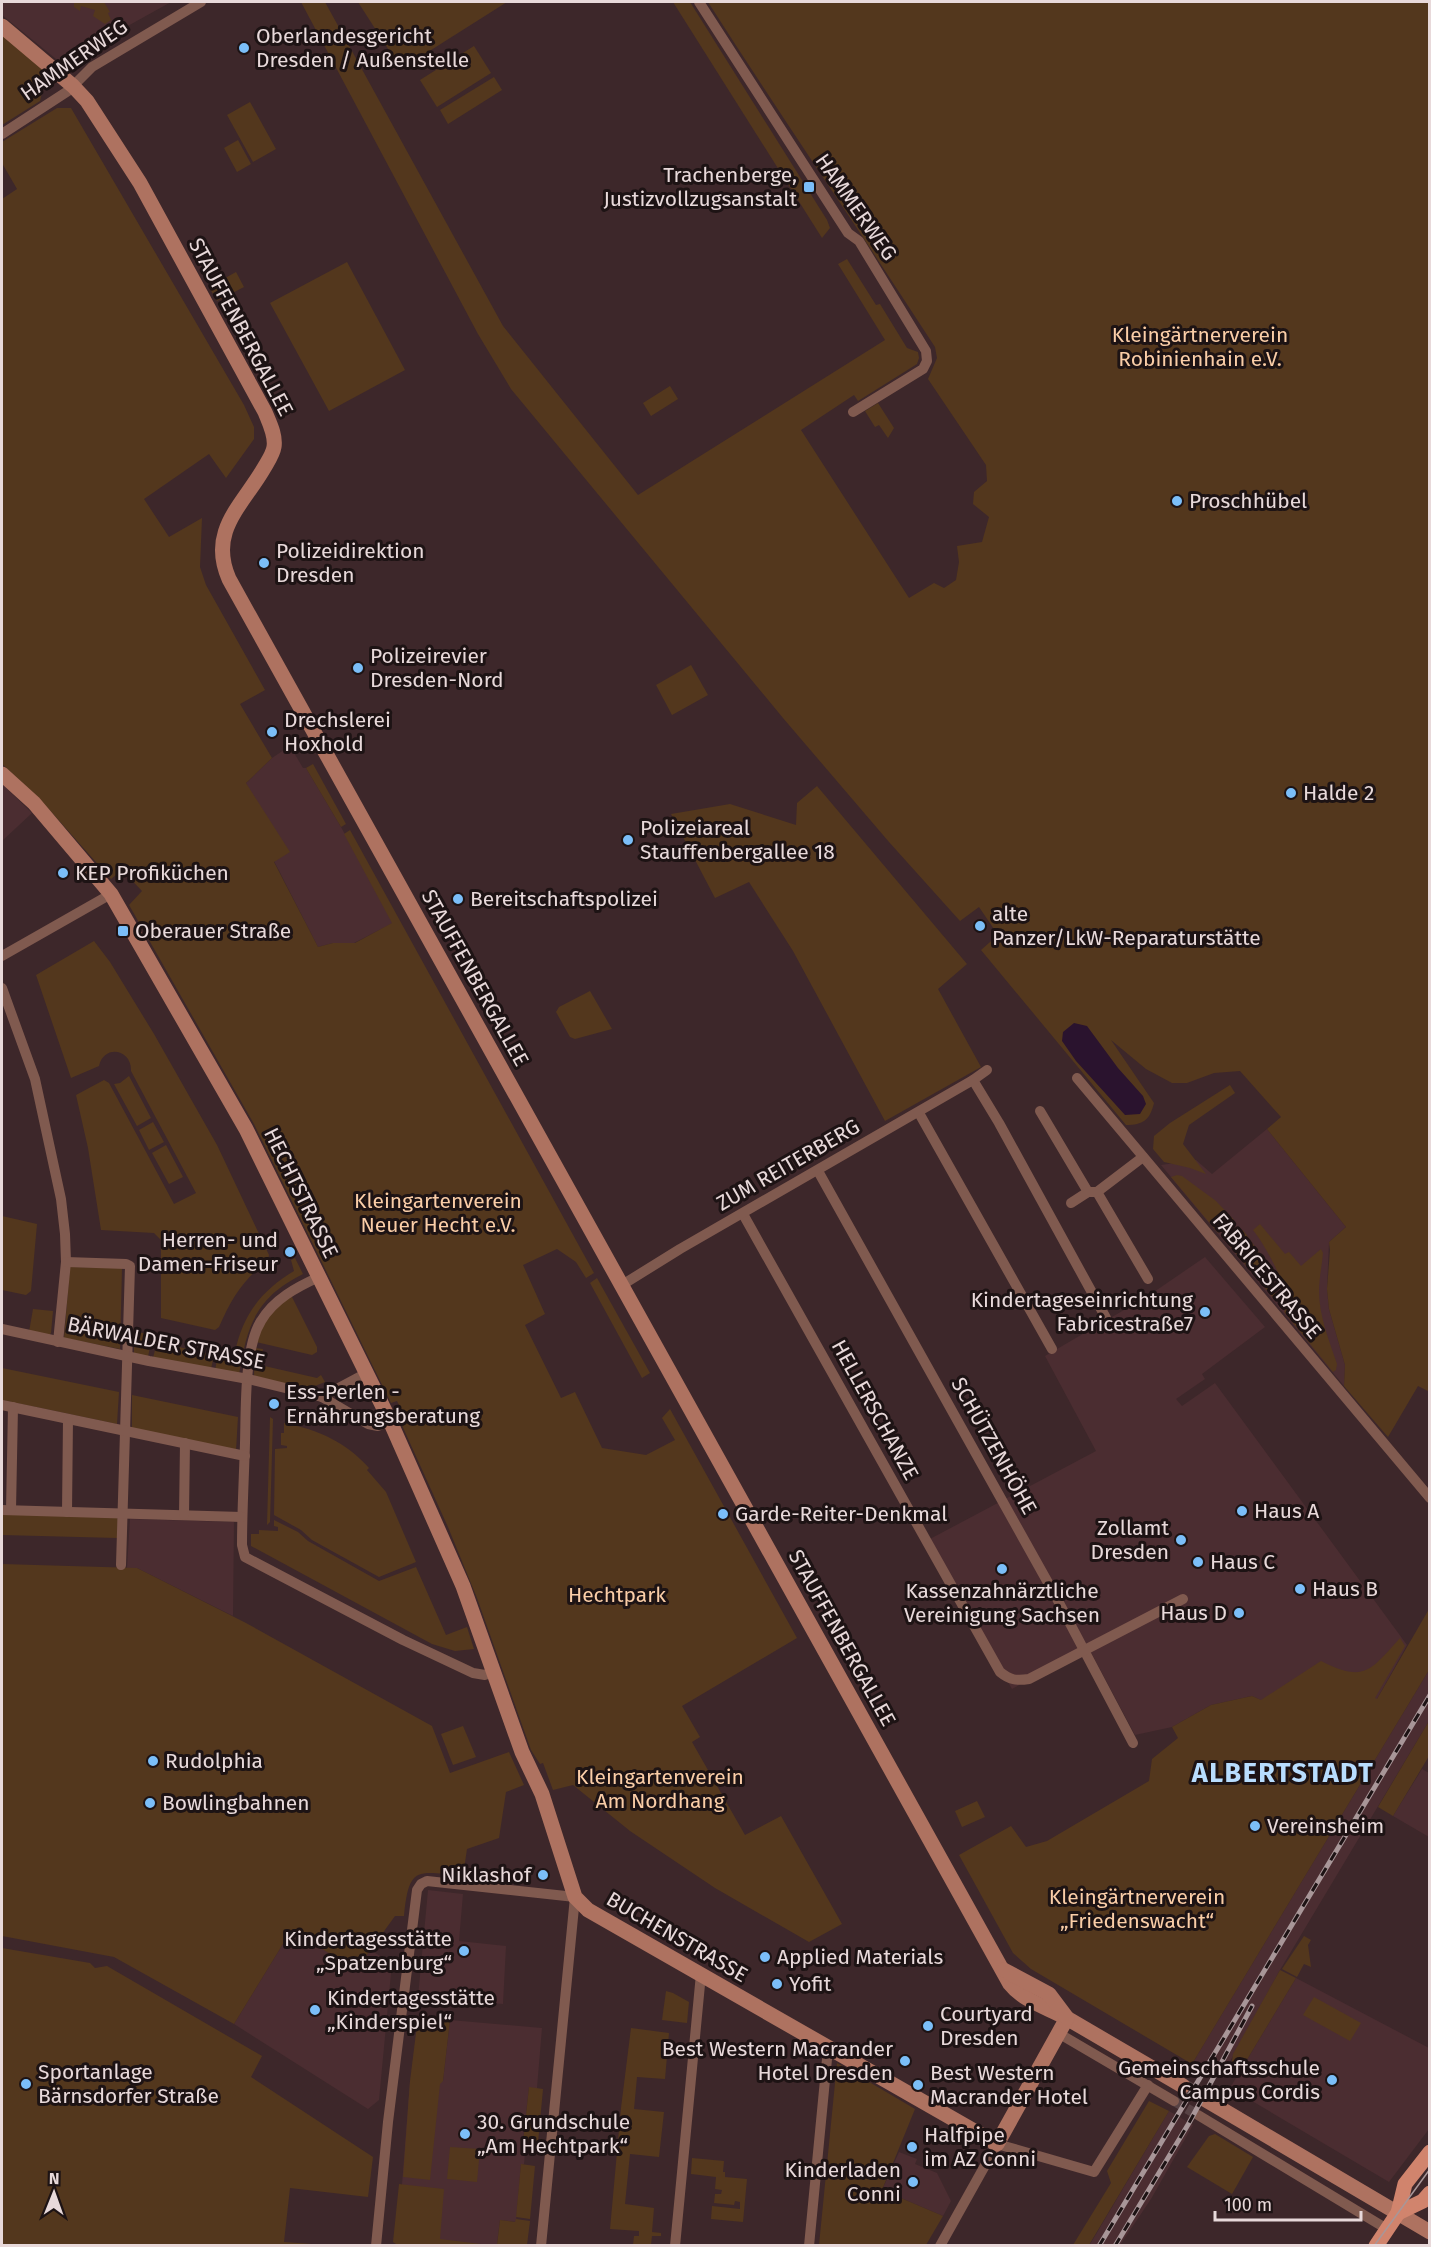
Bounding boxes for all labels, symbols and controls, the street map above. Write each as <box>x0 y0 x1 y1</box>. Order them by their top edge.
street label: HAMMERWEG <box>16 14 132 106</box>
place label: Oberlandesgericht Dresden / Außenstelle <box>256 23 469 73</box>
marker: Oberlandesgericht Dresden / Außenstelle <box>237 41 251 55</box>
street label: HAMMERWEG <box>810 149 902 265</box>
place label: Trachenberge, Justizvollzugsanstalt <box>603 162 797 212</box>
marker: Trachenberge, Justizvollzugsanstalt <box>802 180 816 194</box>
street label: STAUFFENBERGALLEE <box>183 234 299 420</box>
park label: Kleingärtnerverein Robinienhain e.V. <box>1112 322 1288 372</box>
place label: Proschhübel <box>1189 488 1307 514</box>
marker: Proschhübel <box>1170 494 1184 508</box>
place label: Polizeidirektion Dresden <box>276 538 425 588</box>
marker: Polizeidirektion Dresden <box>257 556 271 570</box>
place label: Polizeirevier Dresden-Nord <box>370 643 504 693</box>
marker: Polizeirevier Dresden-Nord <box>351 661 365 675</box>
place label: Drechslerei Hoxhold <box>284 707 391 757</box>
marker: Drechslerei Hoxhold <box>265 725 279 739</box>
place label: Halde 2 <box>1303 780 1375 806</box>
marker: Halde 2 <box>1284 786 1298 800</box>
place label: Polizeiareal Stauffenbergallee 18 <box>640 815 835 865</box>
marker: Polizeiareal Stauffenbergallee 18 <box>621 833 635 847</box>
place label: KEP Profiküchen <box>75 860 229 886</box>
marker: KEP Profiküchen <box>56 866 70 880</box>
street label: STAUFFENBERGALLEE <box>416 885 534 1071</box>
place label: Bereitschaftspolizei <box>470 886 658 912</box>
marker: Bereitschaftspolizei <box>451 892 465 906</box>
place label: alte Panzer/LkW-Reparaturstätte <box>992 901 1261 951</box>
place label: Oberauer Straße <box>135 918 291 944</box>
marker: alte Panzer/LkW-Reparaturstätte <box>973 919 987 933</box>
marker: Oberauer Straße <box>116 924 130 938</box>
street label: ZUM REITERBERG <box>712 1113 864 1217</box>
street label: HECHTSTRASSE <box>258 1123 344 1263</box>
park label: Kleingartenverein Neuer Hecht e.V. <box>354 1188 522 1238</box>
street label: FABRICESTRASSE <box>1207 1208 1327 1344</box>
place label: Herren- und Damen-Friseur <box>138 1227 278 1277</box>
marker: Herren- und Damen-Friseur <box>283 1245 297 1259</box>
place label: Kindertageseinrichtung Fabricestraße7 <box>971 1287 1193 1337</box>
marker: Kindertageseinrichtung Fabricestraße7 <box>1198 1305 1212 1319</box>
street label: BÄRWALDER STRASSE <box>65 1311 267 1375</box>
street label: HELLERSCHANZE <box>826 1335 924 1485</box>
street label: SCHÜTZENHÖHE <box>946 1373 1042 1519</box>
place label: Ess-Perlen - Ernährungsberatung <box>286 1379 480 1429</box>
marker: Ess-Perlen - Ernährungsberatung <box>267 1397 281 1411</box>
place label: Haus A <box>1254 1498 1319 1524</box>
place label: Garde-Reiter-Denkmal <box>735 1501 947 1527</box>
marker: Haus A <box>1235 1504 1249 1518</box>
marker: Garde-Reiter-Denkmal <box>716 1507 730 1521</box>
place label: Zollamt Dresden <box>1090 1515 1169 1565</box>
marker: Zollamt Dresden <box>1174 1533 1188 1547</box>
street label: STAUFFENBERGALLEE <box>783 1545 901 1731</box>
place label: Haus C <box>1210 1549 1275 1575</box>
marker: Haus C <box>1191 1555 1205 1569</box>
marker: Kassenzahnärztliche Vereinigung Sachsen <box>995 1562 1009 1576</box>
place label: Haus B <box>1312 1576 1378 1602</box>
place label: Kassenzahnärztliche Vereinigung Sachsen <box>904 1578 1100 1628</box>
park label: Hechtpark <box>568 1582 666 1608</box>
marker: Haus B <box>1293 1582 1307 1596</box>
place label: Haus D <box>1160 1600 1227 1626</box>
marker: Haus D <box>1232 1606 1246 1620</box>
place label: Rudolphia <box>165 1748 263 1774</box>
marker: Rudolphia <box>146 1754 160 1768</box>
district label: ALBERTSTADT <box>1191 1757 1374 1789</box>
park label: Kleingartenverein Am Nordhang <box>576 1764 744 1814</box>
place label: Bowlingbahnen <box>162 1790 309 1816</box>
marker: Bowlingbahnen <box>143 1796 157 1810</box>
place label: Vereinsheim <box>1267 1813 1384 1839</box>
marker: Vereinsheim <box>1248 1819 1262 1833</box>
place label: Niklashof <box>441 1862 533 1888</box>
marker: Niklashof <box>536 1868 550 1882</box>
park label: Kleingärtnerverein „Friedenswacht“ <box>1049 1884 1225 1934</box>
street label: BUCHENSTRASSE <box>602 1886 752 1988</box>
place label: Kindertagesstätte „Spatzenburg“ <box>284 1926 452 1976</box>
marker: Kindertagesstätte „Spatzenburg“ <box>457 1944 471 1958</box>
place label: Applied Materials <box>777 1944 943 1970</box>
marker: Applied Materials <box>758 1950 772 1964</box>
place label: Yofit <box>789 1971 832 1997</box>
marker: Yofit <box>770 1977 784 1991</box>
place label: Kindertagesstätte „Kinderspiel“ <box>327 1985 495 2035</box>
place label: Courtyard Dresden <box>940 2001 1033 2051</box>
marker: Kindertagesstätte „Kinderspiel“ <box>308 2003 322 2017</box>
marker: Courtyard Dresden <box>921 2019 935 2033</box>
place label: Best Western Macrander Hotel Dresden <box>662 2036 893 2086</box>
marker: Best Western Macrander Hotel Dresden <box>898 2054 912 2068</box>
place label: Gemeinschaftsschule Campus Cordis <box>1118 2055 1320 2105</box>
place label: Sportanlage Bärnsdorfer Straße <box>38 2059 219 2109</box>
place label: Best Western Macrander Hotel <box>930 2060 1088 2110</box>
marker: Gemeinschaftsschule Campus Cordis <box>1325 2073 1339 2087</box>
marker: Sportanlage Bärnsdorfer Straße <box>19 2077 33 2091</box>
marker: Best Western Macrander Hotel <box>911 2078 925 2092</box>
place label: 30. Grundschule „Am Hechtpark“ <box>477 2109 630 2159</box>
place label: Halfpipe im AZ Conni <box>924 2122 1036 2172</box>
marker: 30. Grundschule „Am Hechtpark“ <box>458 2127 472 2141</box>
marker: Halfpipe im AZ Conni <box>905 2140 919 2154</box>
place label: Kinderladen Conni <box>785 2157 901 2207</box>
north arrow <box>24 2163 84 2223</box>
text: N <box>49 2169 60 2188</box>
marker: Kinderladen Conni <box>906 2175 920 2189</box>
scale bar <box>1215 2184 1360 2222</box>
text: 100 m <box>1224 2194 1272 2216</box>

